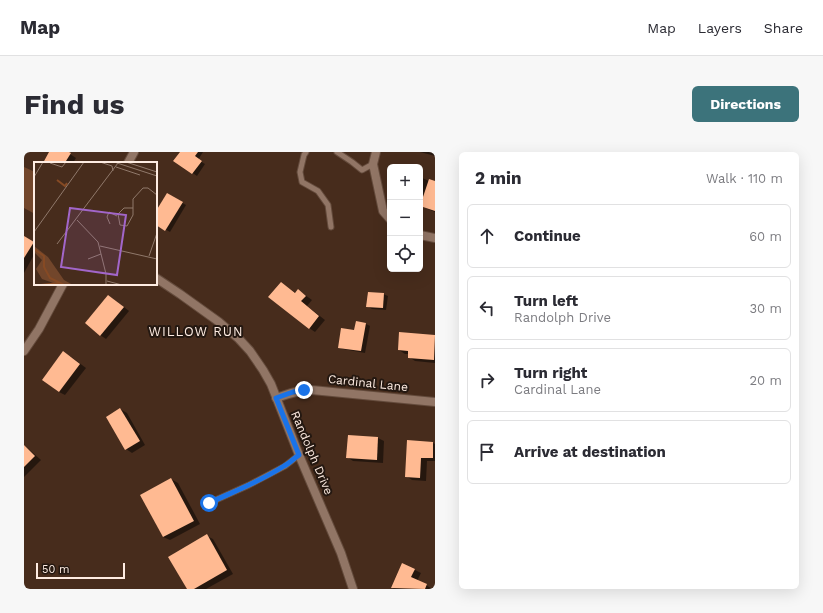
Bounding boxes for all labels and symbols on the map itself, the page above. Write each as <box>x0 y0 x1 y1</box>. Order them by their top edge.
inset map <box>34 162 157 285</box>
district label: WILLOW RUN <box>148 324 244 339</box>
street label: Cardinal Lane <box>327 372 409 394</box>
route end <box>295 381 313 399</box>
street label: Randolph Drive <box>288 409 336 497</box>
route start <box>200 494 218 512</box>
scale bar <box>36 561 125 580</box>

